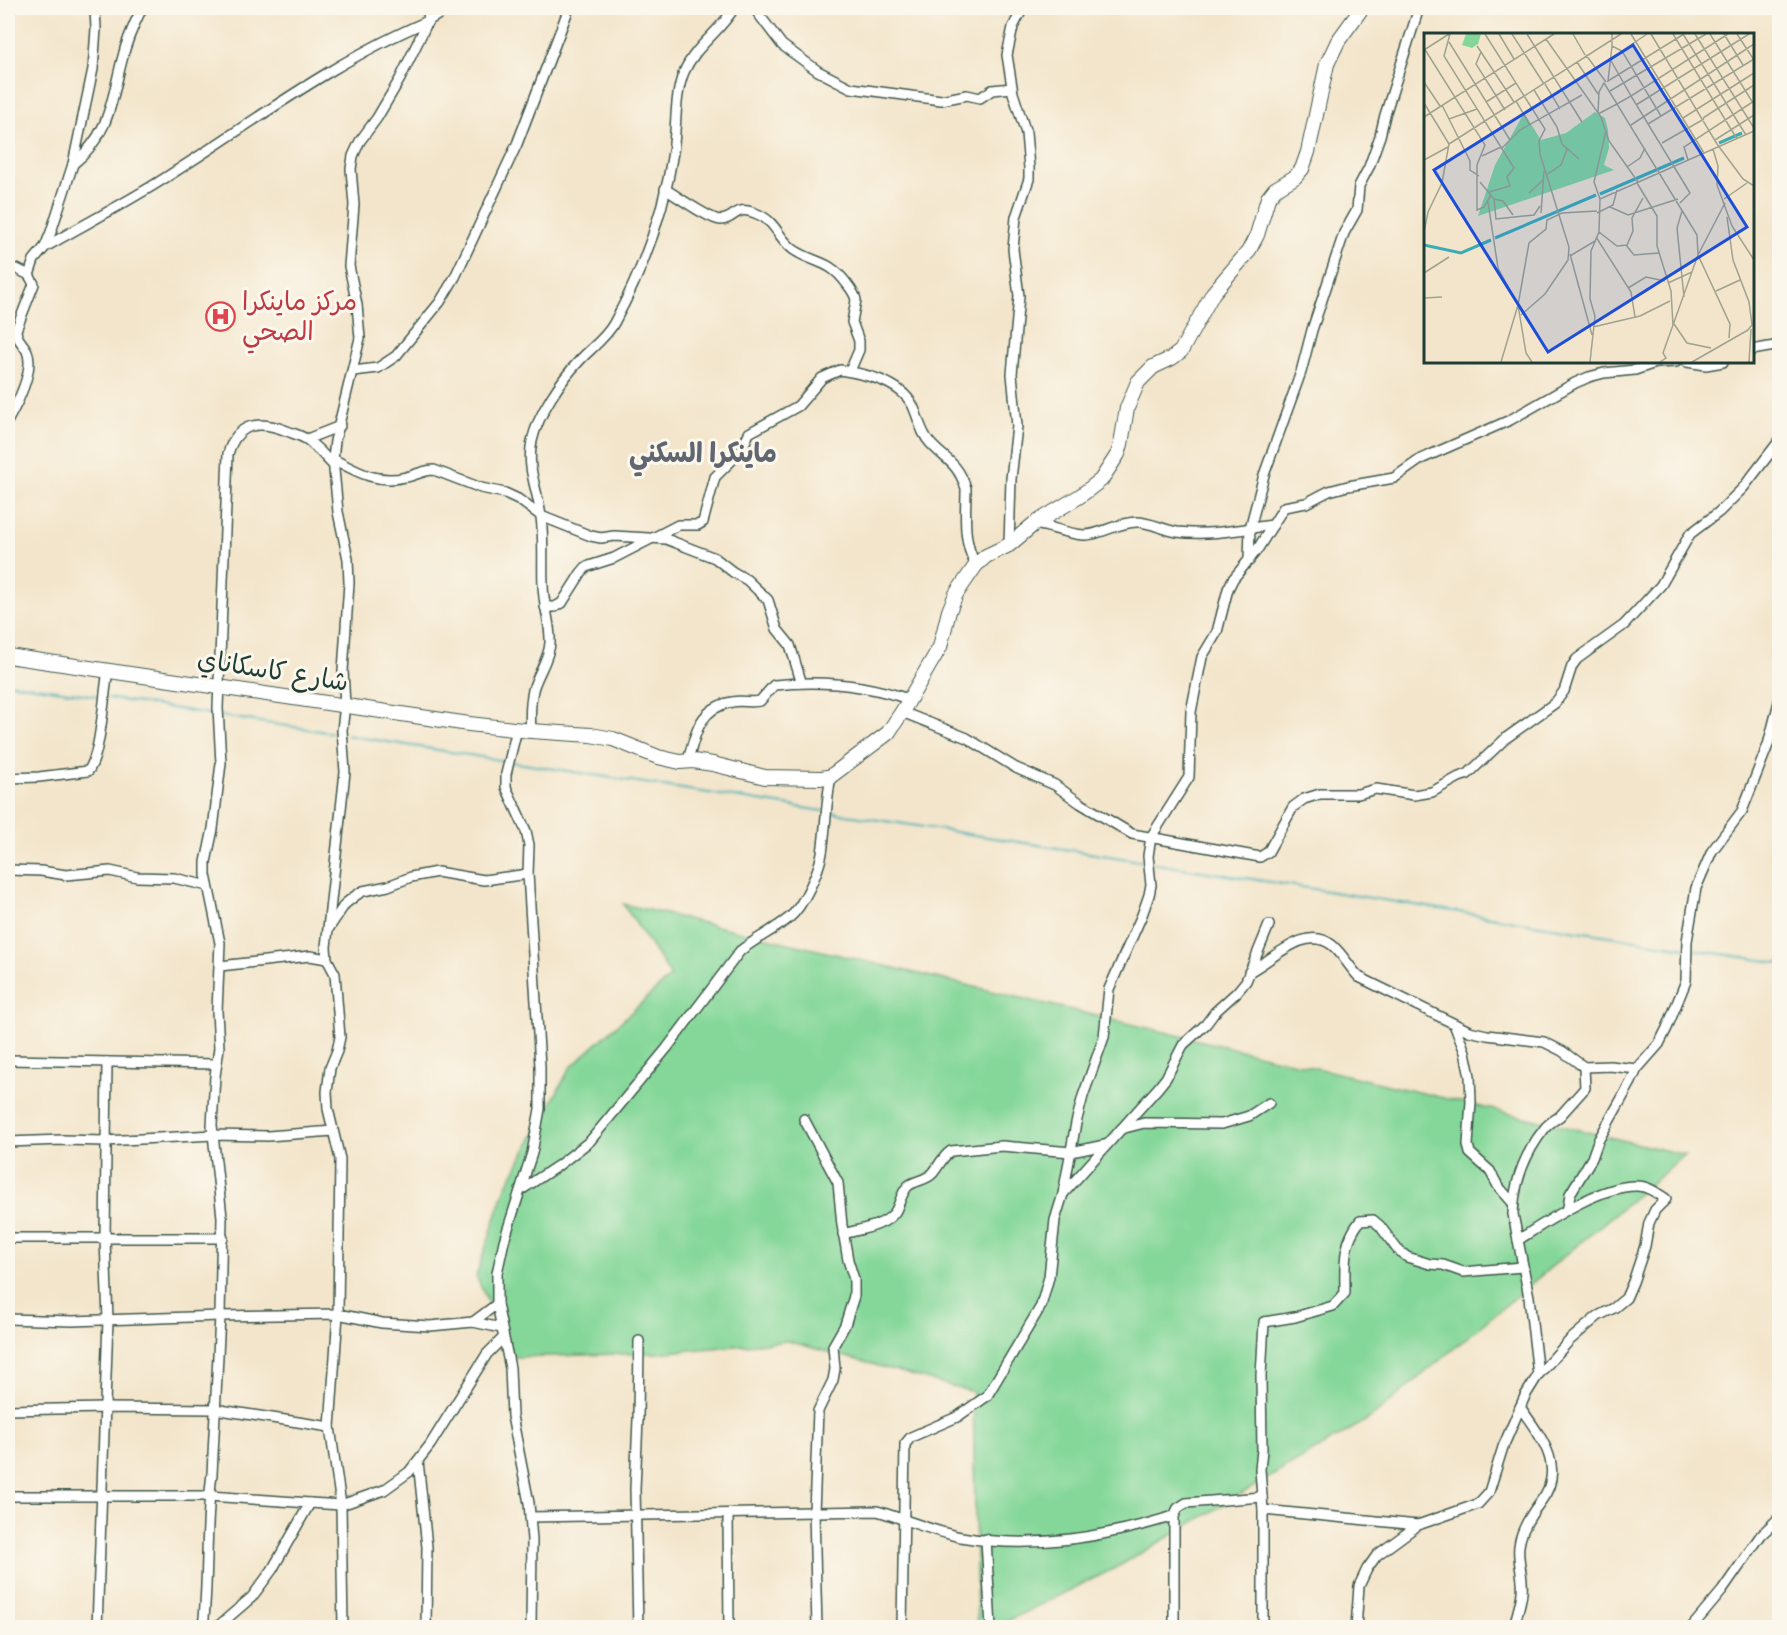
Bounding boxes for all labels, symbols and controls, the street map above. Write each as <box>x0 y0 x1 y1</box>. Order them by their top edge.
inset map <box>1424 33 1754 363</box>
place label: مركز ماينكرا الصحي <box>242 285 357 354</box>
hospital icon: مركز ماينكرا الصحي <box>205 300 237 332</box>
district label: ماينكرا السكني <box>629 436 777 477</box>
street label: شارع كاسكاناي <box>195 642 351 701</box>

